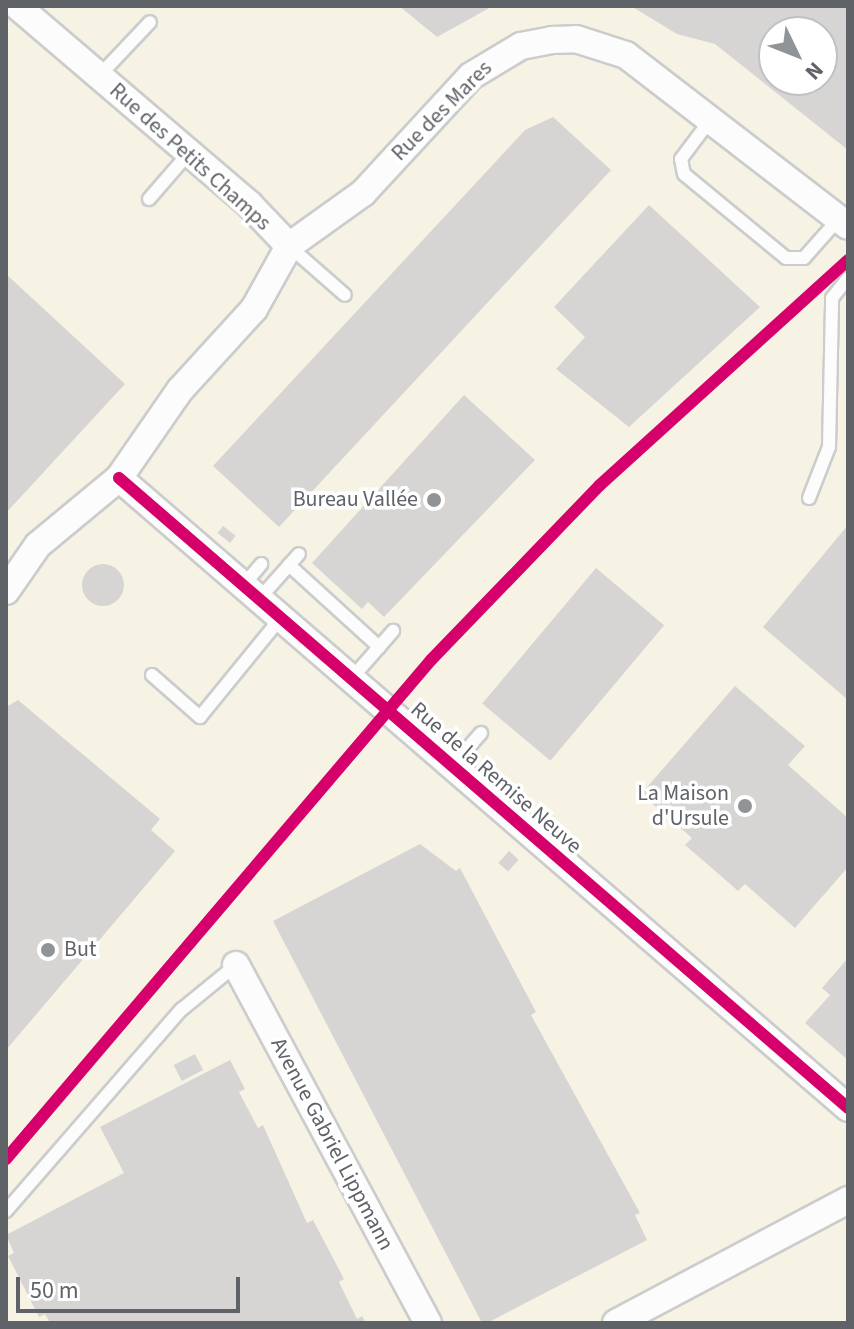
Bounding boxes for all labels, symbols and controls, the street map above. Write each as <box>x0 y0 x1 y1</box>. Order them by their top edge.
north arrow <box>758 16 838 96</box>
street label: Rue des Mares <box>386 55 498 167</box>
text: N <box>797 55 831 87</box>
street label: Rue des Petits Champs <box>104 78 276 236</box>
place label: Bureau Vallée <box>293 487 418 513</box>
marker: Bureau Vallée <box>425 491 443 509</box>
street label: Rue de la Remise Neuve <box>405 697 587 859</box>
place label: La Maison d'Ursule <box>637 780 729 832</box>
marker: La Maison d'Ursule <box>736 797 754 815</box>
place label: But <box>64 937 96 963</box>
marker: But <box>39 941 57 959</box>
street label: Avenue Gabriel Lippmann <box>265 1033 399 1255</box>
scale bar <box>20 1261 244 1311</box>
text: 50 m <box>30 1273 79 1308</box>

